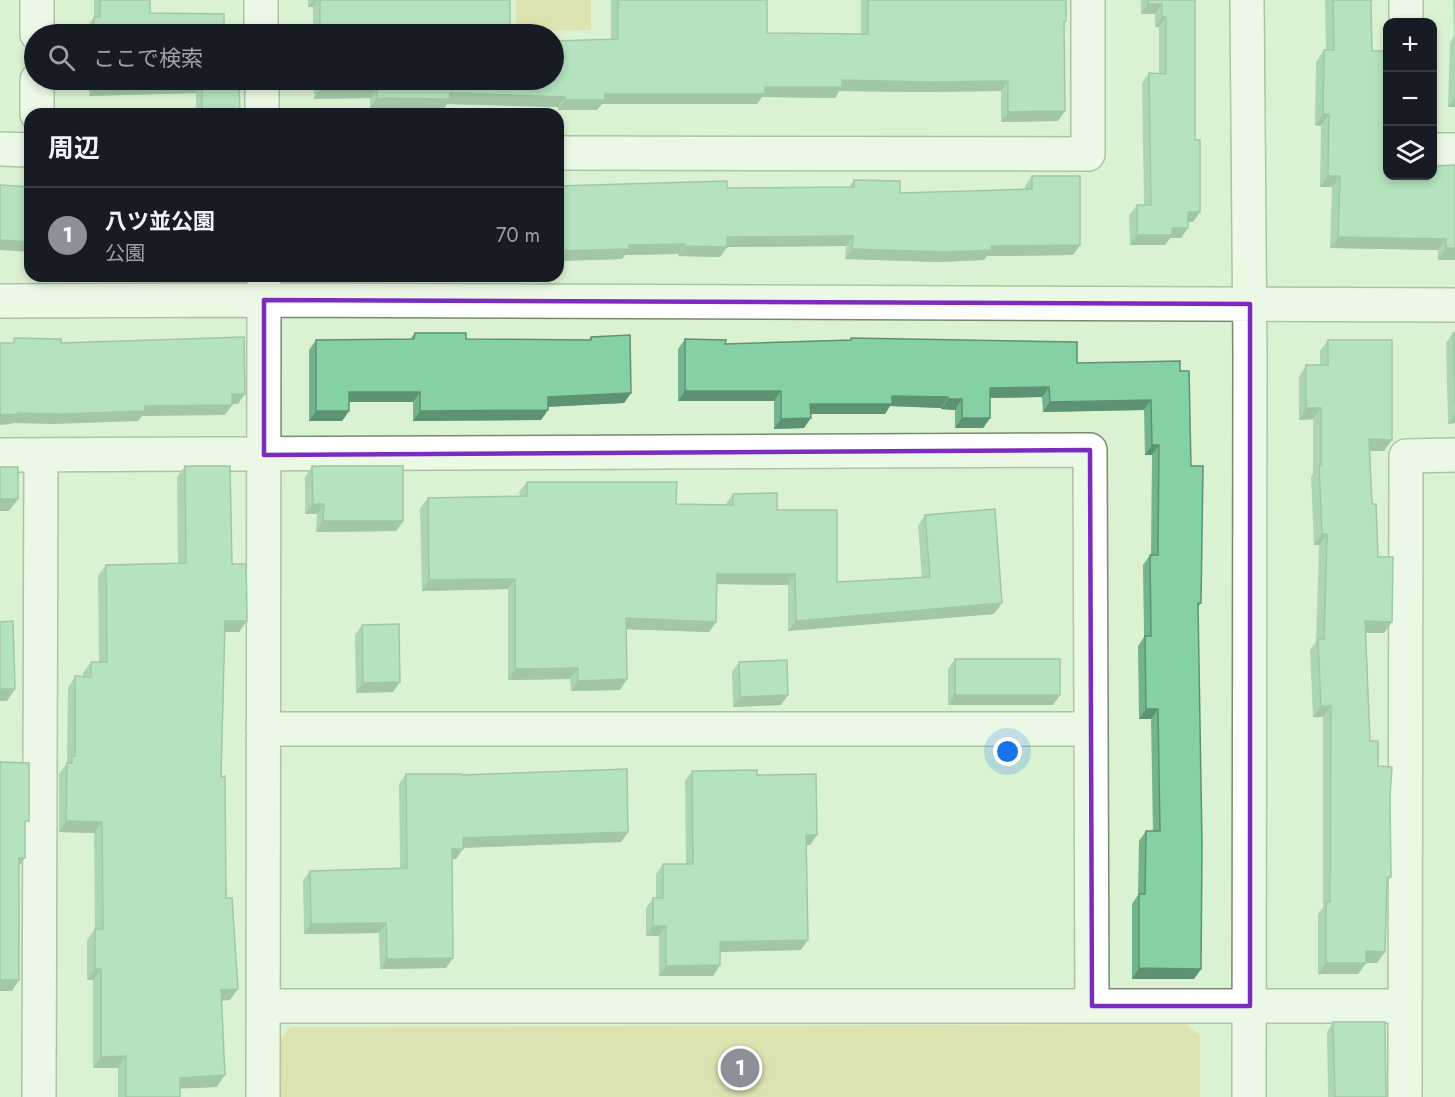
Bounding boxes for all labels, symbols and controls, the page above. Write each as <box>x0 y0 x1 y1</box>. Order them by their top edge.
map controls <box>1383 18 1437 180</box>
button: + <box>1383 18 1437 72</box>
search box <box>24 24 564 90</box>
icon: search <box>45 41 78 74</box>
text: ここで検索 <box>93 42 203 74</box>
button: − <box>1383 72 1437 126</box>
button: layers <box>1383 126 1437 180</box>
text: 周辺 <box>48 129 100 167</box>
text: 八ツ並公園 <box>105 205 215 237</box>
text: 1 <box>62 221 73 250</box>
text: 70 m <box>496 221 540 250</box>
text: 公園 <box>105 239 145 268</box>
your location <box>993 737 1022 766</box>
pin: 1 <box>720 1046 760 1090</box>

